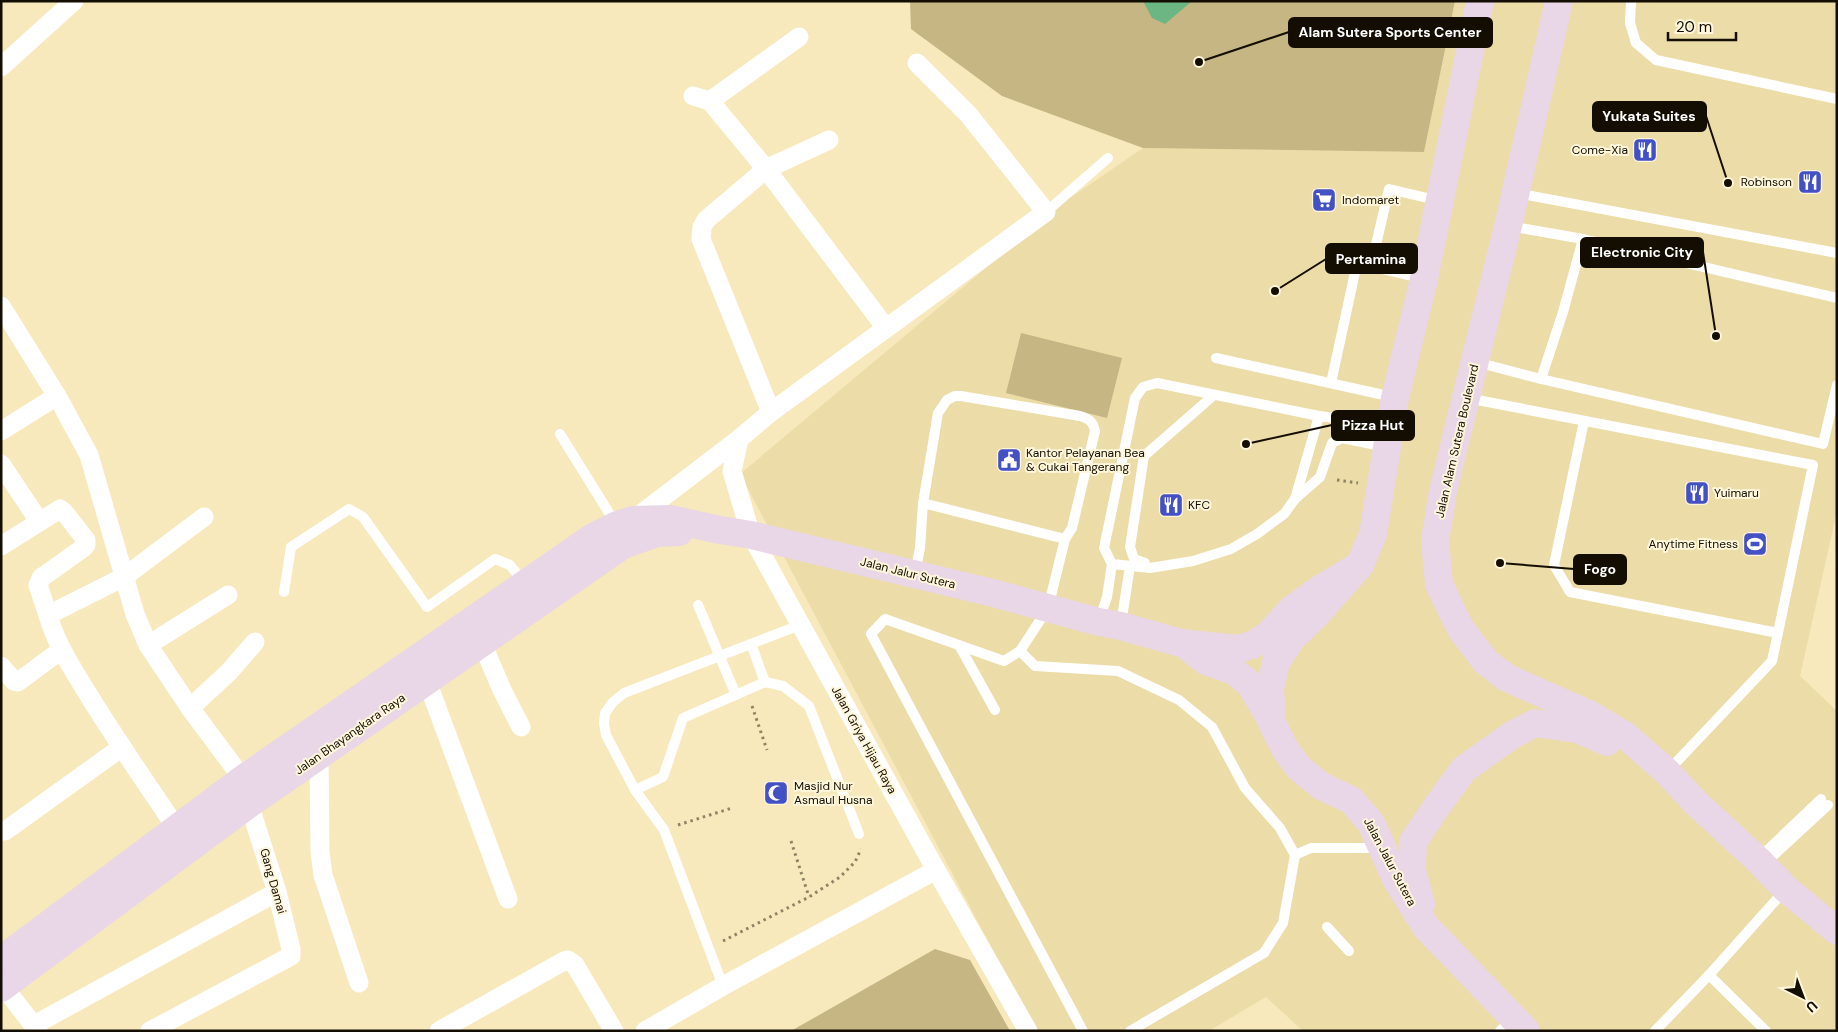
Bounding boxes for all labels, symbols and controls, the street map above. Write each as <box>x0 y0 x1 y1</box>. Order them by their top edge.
scale bar <box>1668 10 1736 42</box>
text: 20 m <box>1676 17 1712 37</box>
callout: Alam Sutera Sports Center <box>1289 18 1492 47</box>
text: Alam Sutera Sports Center <box>1298 23 1482 41</box>
callout: Yukata Suites <box>1593 102 1706 131</box>
text: Yukata Suites <box>1602 107 1696 125</box>
restaurant icon: Come-Xia <box>1632 137 1658 163</box>
place label: Come-Xia <box>1572 142 1628 158</box>
restaurant icon: Robinson <box>1797 169 1823 195</box>
place label: Robinson <box>1741 174 1792 190</box>
supermarket icon: Indomaret <box>1311 187 1337 213</box>
place label: Indomaret <box>1342 192 1399 208</box>
callout: Electronic City <box>1581 238 1703 267</box>
text: Electronic City <box>1591 243 1693 261</box>
callout: Pertamina <box>1326 244 1417 273</box>
text: Pertamina <box>1336 250 1406 268</box>
street label: Jalan Alam Sutera Boulevard <box>1432 363 1482 519</box>
callout: Pizza Hut <box>1332 411 1414 440</box>
text: Pizza Hut <box>1342 416 1404 434</box>
place label: Kantor Pelayanan Bea & Cukai Tangerang <box>1026 445 1145 475</box>
public building icon: Kantor Pelayanan Bea & Cukai Tangerang <box>996 447 1022 473</box>
restaurant icon: Yuimaru <box>1684 480 1710 506</box>
place label: Yuimaru <box>1714 485 1759 501</box>
restaurant icon: KFC <box>1158 492 1184 518</box>
place label: KFC <box>1188 497 1210 513</box>
sports icon: Anytime Fitness <box>1742 531 1768 557</box>
place label: Anytime Fitness <box>1649 536 1738 552</box>
street label: Jalan Jalur Sutera <box>859 553 957 593</box>
callout: Fogo <box>1574 555 1626 584</box>
text: Fogo <box>1584 560 1616 578</box>
street label: Jalan Griya Hijau Raya <box>828 683 900 797</box>
street label: Jalan Bhayangkara Raya <box>292 690 408 778</box>
place label: Masjid Nur Asmaul Husna <box>794 778 872 808</box>
mosque icon: Masjid Nur Asmaul Husna <box>763 780 789 806</box>
street label: Jalan Jalur Sutera <box>1360 815 1420 909</box>
street label: Gang Damai <box>256 846 290 916</box>
north arrow <box>1778 972 1828 1022</box>
text: U <box>1802 997 1821 1017</box>

